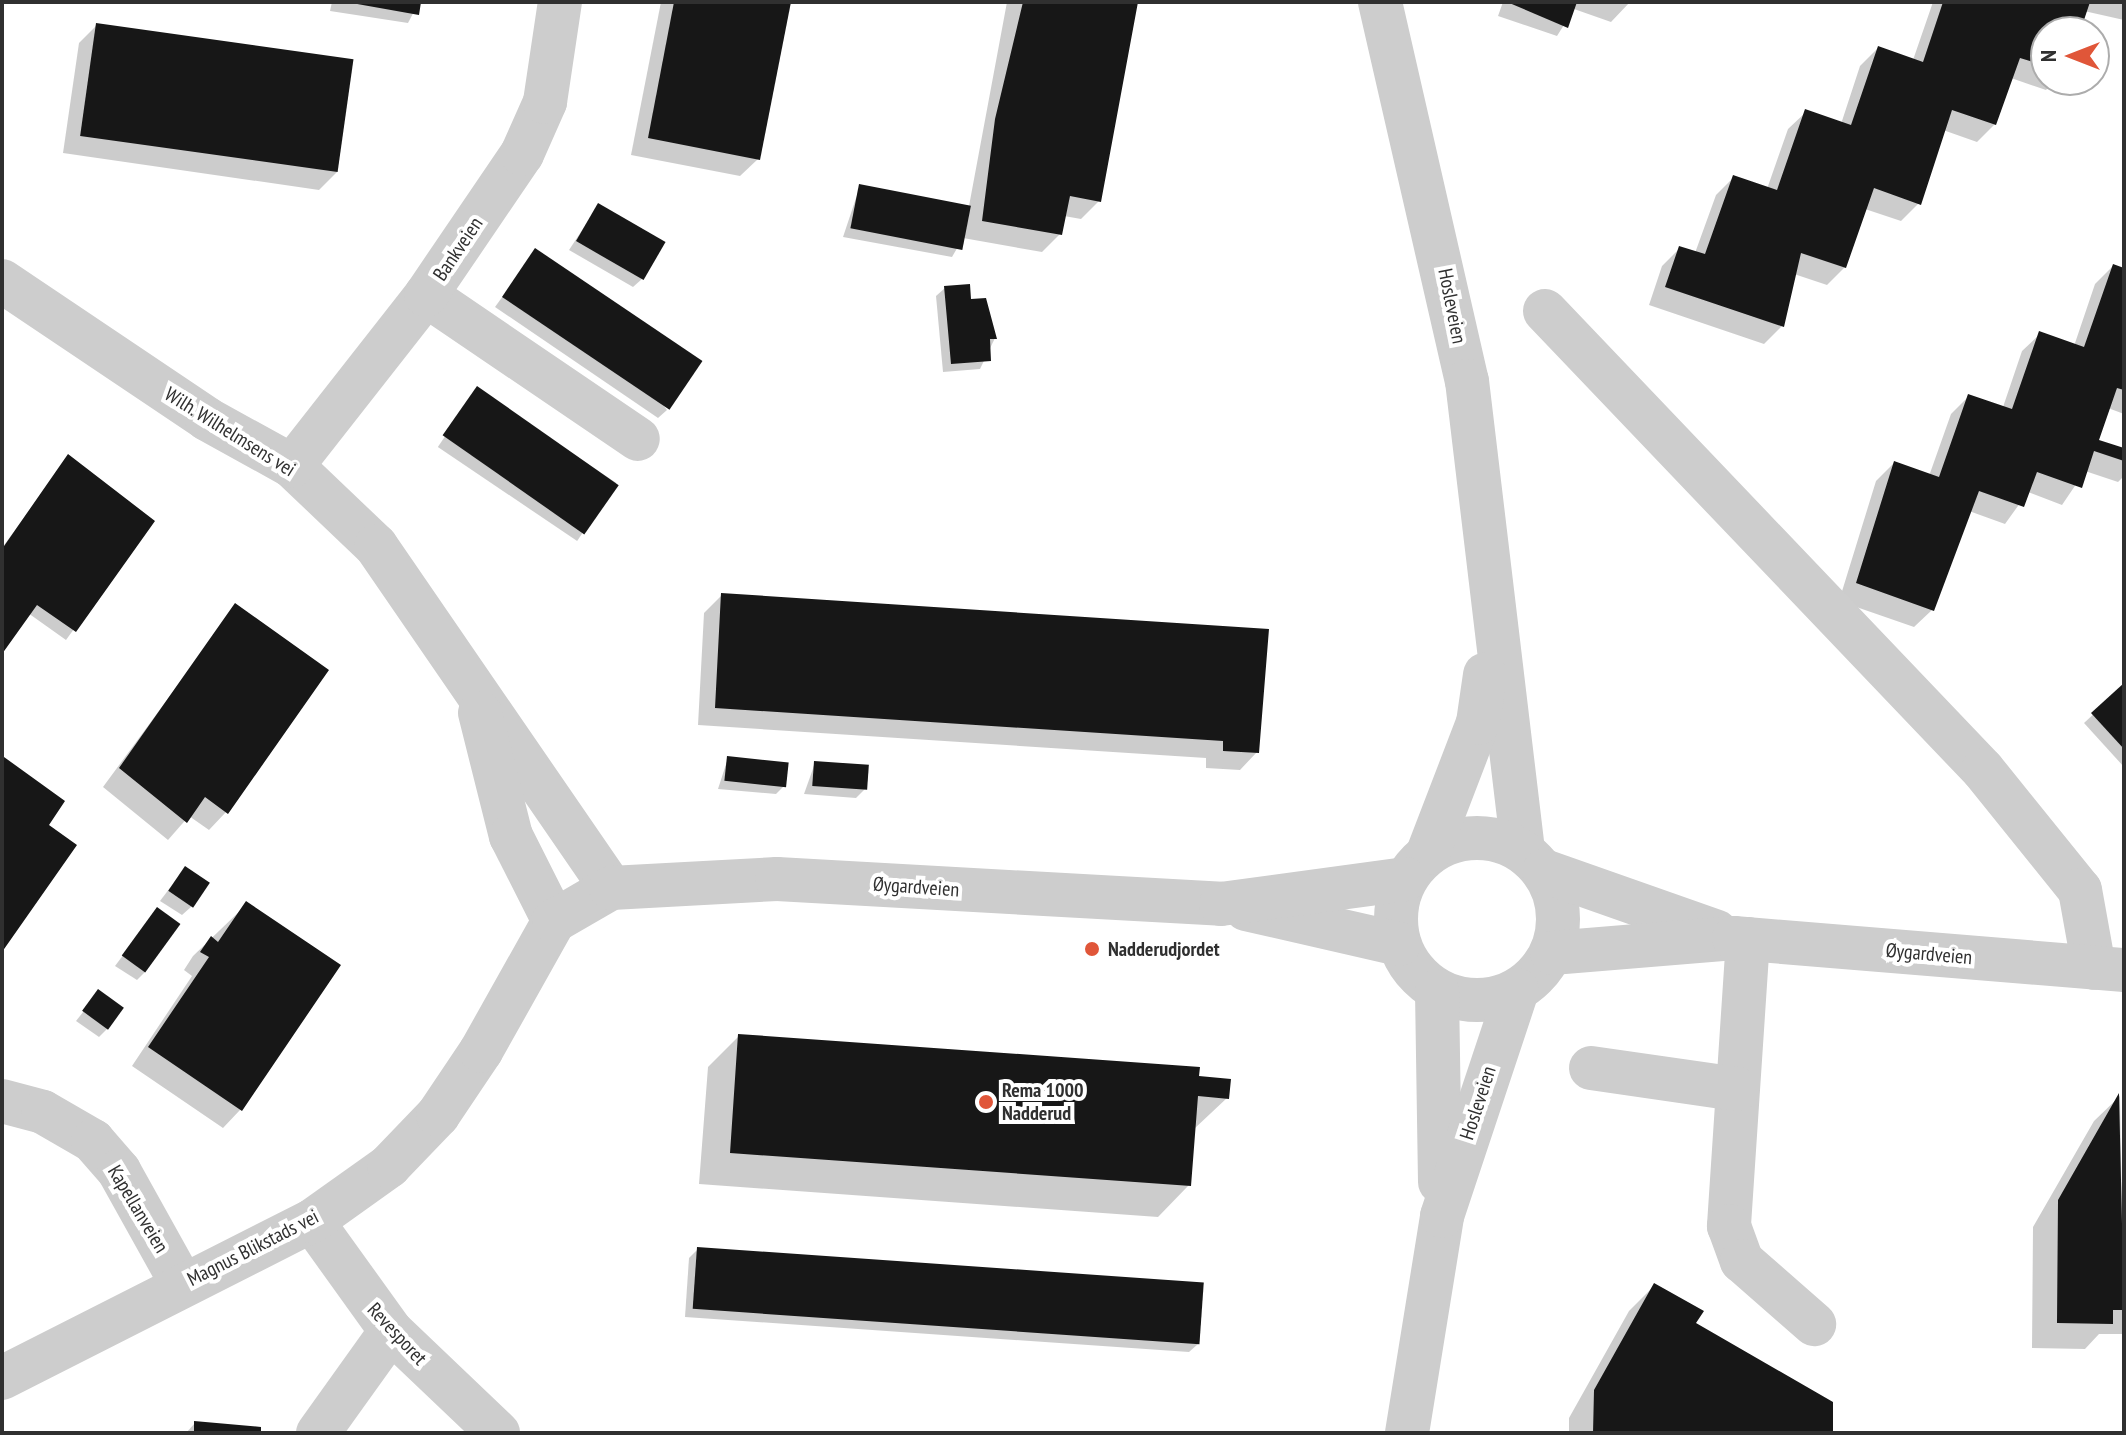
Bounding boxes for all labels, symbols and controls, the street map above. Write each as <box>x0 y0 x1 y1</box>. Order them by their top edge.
north arrow <box>2030 16 2110 96</box>
text: N <box>2034 50 2062 62</box>
street label: Bankveien <box>428 213 488 285</box>
street label: Hosleveien <box>1433 266 1471 346</box>
street label: Wilh. Wilhelmsens vei <box>159 382 301 482</box>
street label: Øygardveien <box>872 872 960 902</box>
place label: Nadderudjordet <box>1108 937 1220 961</box>
street label: Øygardveien <box>1885 938 1973 970</box>
marker: Nadderudjordet <box>1083 940 1101 958</box>
street label: Hosleveien <box>1455 1063 1501 1143</box>
place label: Rema 1000 Nadderud <box>1002 1078 1084 1125</box>
marker: Rema 1000 Nadderud <box>977 1093 995 1111</box>
street label: Kapellanveien <box>103 1161 173 1257</box>
street label: Magnus Blikstads vei <box>183 1205 323 1291</box>
street label: Revesporet <box>362 1298 432 1370</box>

